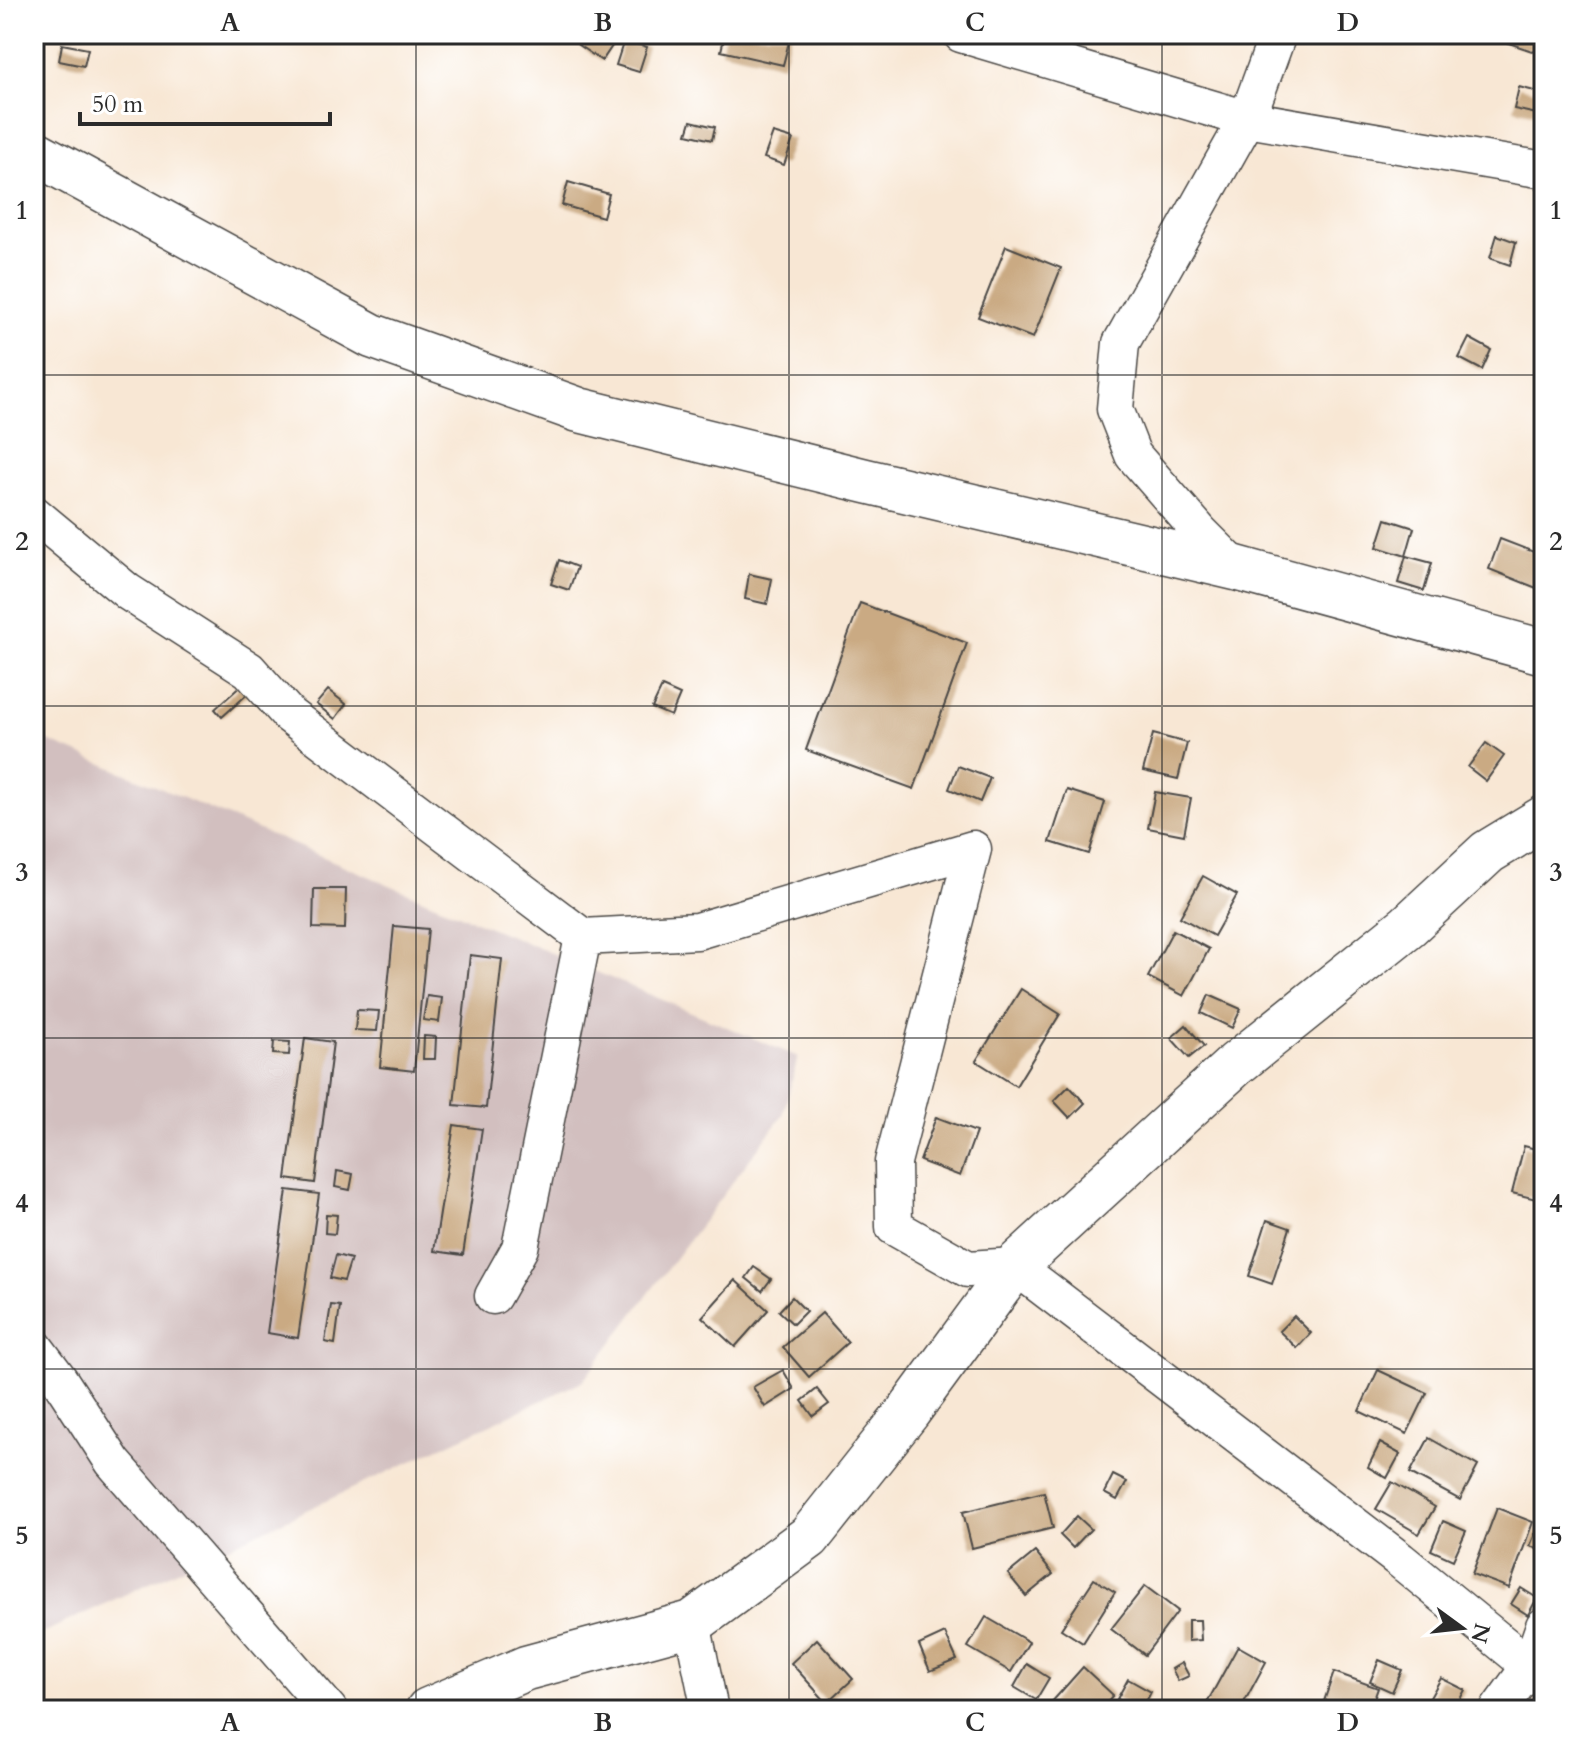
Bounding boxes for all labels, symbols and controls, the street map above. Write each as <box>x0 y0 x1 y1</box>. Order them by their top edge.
text: A <box>220 5 240 40</box>
text: B <box>594 5 612 40</box>
text: C <box>965 5 985 40</box>
text: D <box>1337 5 1359 40</box>
scale bar <box>80 76 330 126</box>
text: 50 m <box>92 88 144 121</box>
text: 1 <box>15 193 29 228</box>
text: 1 <box>1549 193 1563 228</box>
text: 2 <box>15 524 29 559</box>
text: 2 <box>1549 524 1563 559</box>
text: 3 <box>15 855 29 890</box>
text: 3 <box>1549 855 1563 890</box>
text: 4 <box>15 1186 29 1221</box>
text: 4 <box>1549 1186 1563 1221</box>
text: 5 <box>15 1518 29 1553</box>
text: 5 <box>1549 1518 1563 1553</box>
north arrow <box>1422 1588 1502 1668</box>
text: N <box>1463 1620 1497 1646</box>
text: A <box>220 1705 240 1740</box>
text: B <box>594 1705 612 1740</box>
text: C <box>965 1705 985 1740</box>
text: D <box>1337 1705 1359 1740</box>

